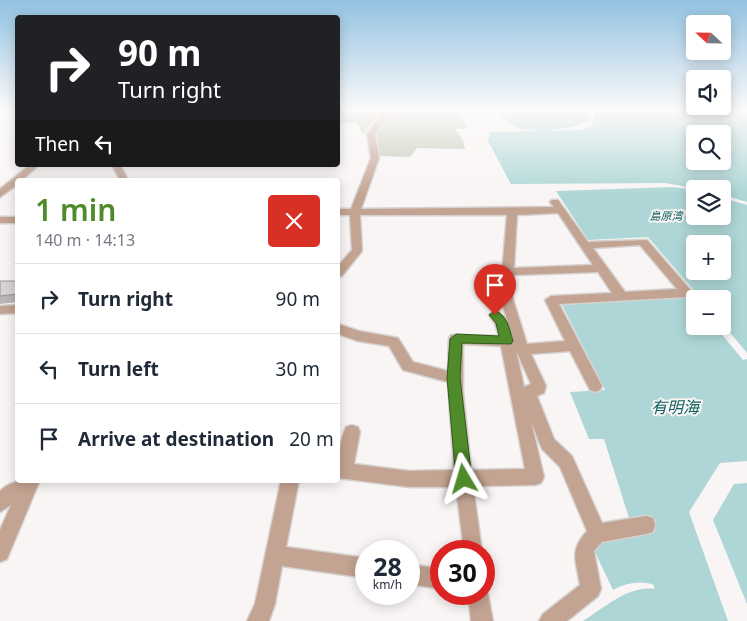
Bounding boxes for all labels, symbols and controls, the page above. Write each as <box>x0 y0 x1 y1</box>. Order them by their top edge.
north arrow <box>686 15 731 60</box>
map controls <box>686 15 731 335</box>
text: 90 m <box>118 29 201 76</box>
icon: right <box>35 35 100 100</box>
button: sound <box>686 70 731 115</box>
text: Turn right <box>118 74 221 104</box>
button: search <box>686 125 731 170</box>
icon: left <box>90 130 118 158</box>
text: Then <box>35 131 80 157</box>
button: layers <box>686 180 731 225</box>
text: 1 min <box>35 189 116 230</box>
button: close <box>268 195 320 247</box>
water label: 島原湾 <box>650 208 684 223</box>
text: 140 m · 14:13 <box>35 229 135 251</box>
button: + <box>686 235 731 280</box>
pin <box>474 264 516 315</box>
icon: arrive <box>481 271 509 299</box>
icon: right <box>35 285 63 313</box>
text: Turn right <box>78 286 173 312</box>
text: 90 m <box>276 286 320 312</box>
button: − <box>686 290 731 335</box>
icon: left <box>35 355 63 383</box>
text: Turn left <box>78 356 159 382</box>
text: 30 m <box>276 356 320 382</box>
water label: 有明海 <box>651 396 702 418</box>
icon: arrive <box>35 425 63 453</box>
text: Arrive at destination <box>78 426 274 452</box>
text: 20 m <box>289 426 334 452</box>
position arrow <box>437 452 489 504</box>
speed limit sign: 30 <box>430 540 495 605</box>
text: 28 <box>373 549 402 583</box>
text: km/h <box>373 576 402 593</box>

